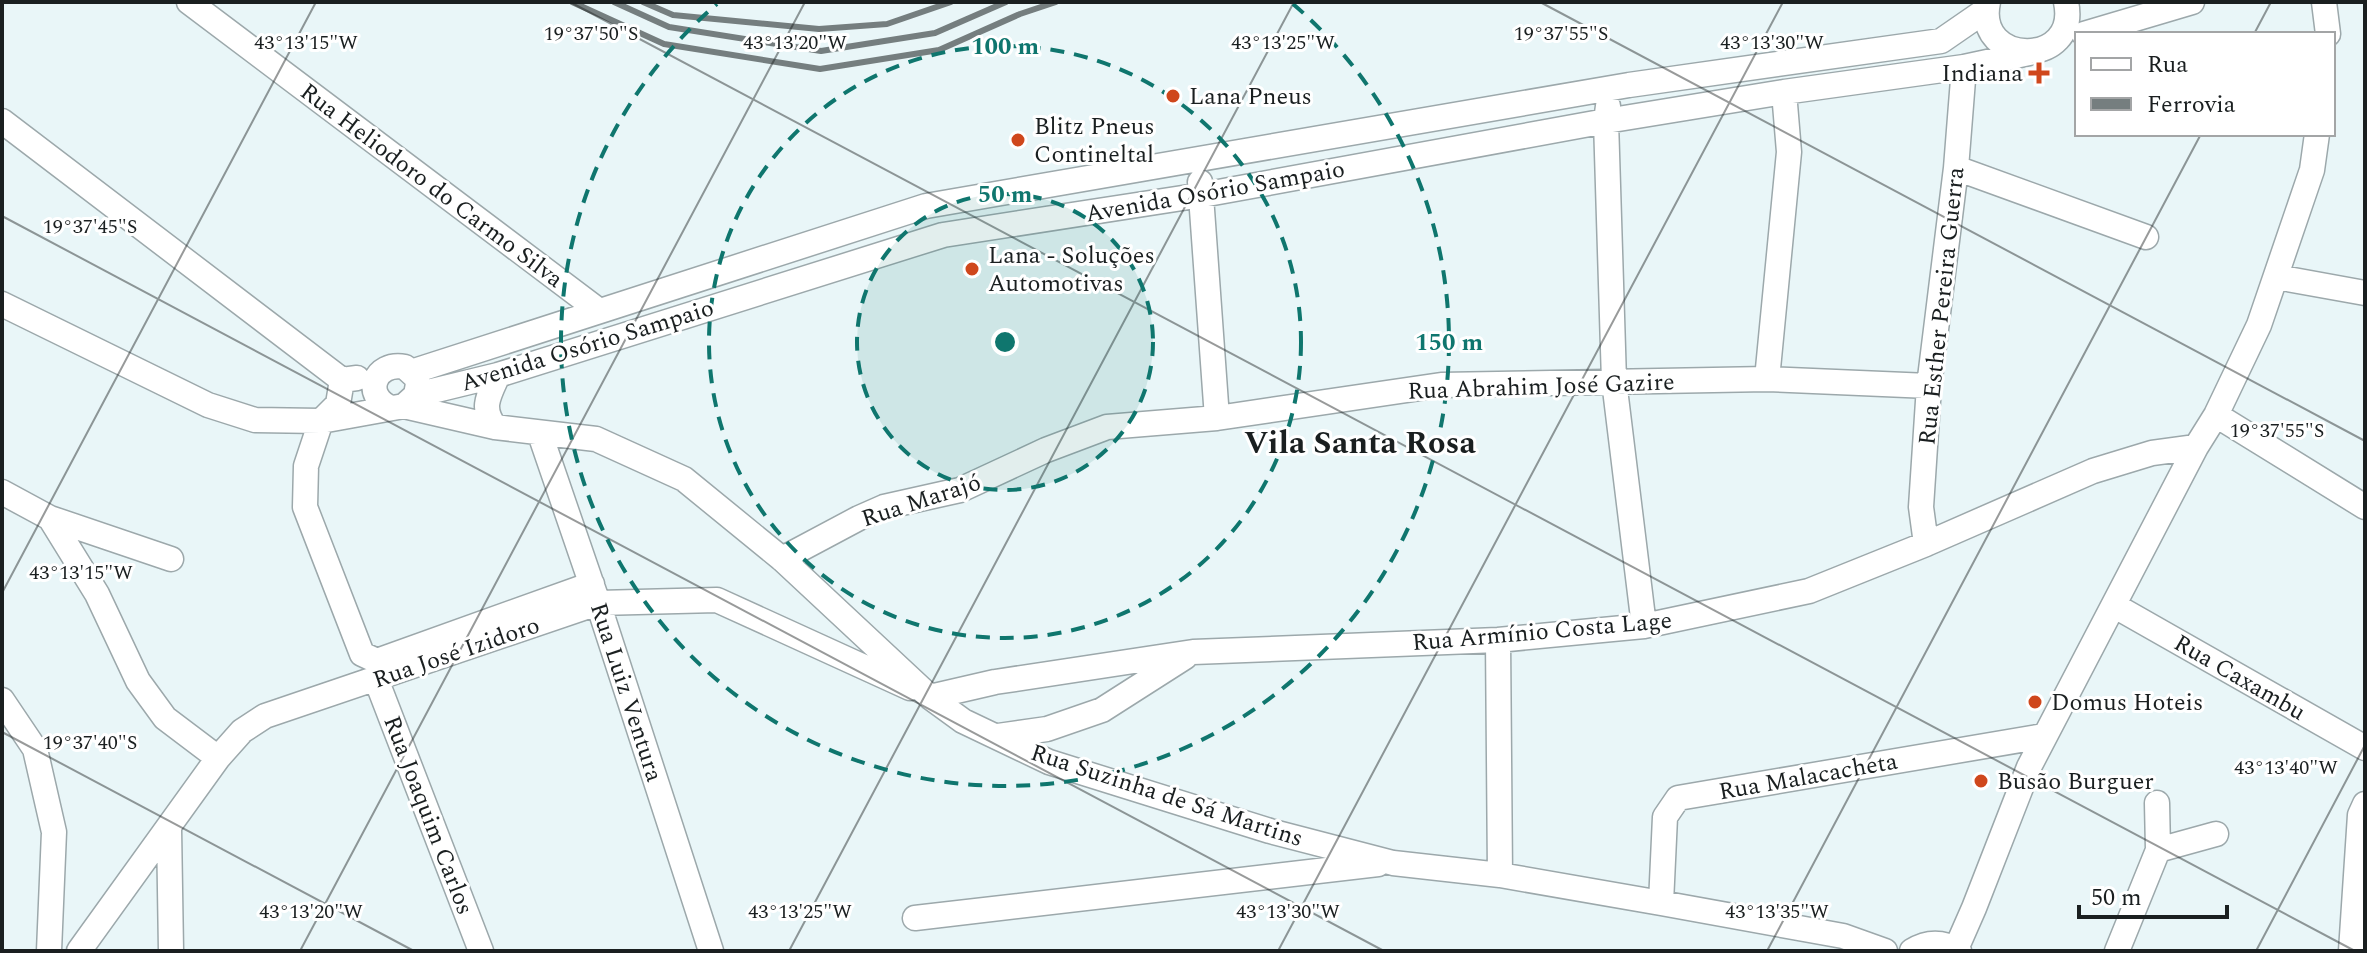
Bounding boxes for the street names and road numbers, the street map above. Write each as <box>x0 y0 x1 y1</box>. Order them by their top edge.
street label: Rua Heliodoro do Carmo Silva <box>292 75 571 297</box>
street label: Avenida Osório Sampaio <box>1083 151 1348 233</box>
street label: Rua Esther Pereira Guerra <box>1909 165 1975 447</box>
street label: Avenida Osório Sampaio <box>456 290 718 402</box>
street label: Rua Abrahim José Gazire <box>1407 364 1675 410</box>
street label: Rua Marajó <box>857 465 986 537</box>
street label: Rua Luiz Ventura <box>580 598 672 787</box>
street label: Rua Armínio Costa Lage <box>1411 603 1674 661</box>
street label: Rua José Izidoro <box>368 608 545 698</box>
street label: Rua Caxambu <box>2167 626 2312 730</box>
street label: Rua Joaquim Carlos <box>373 710 483 920</box>
street label: Rua Suzinha de Sá Martins <box>1026 735 1308 857</box>
street label: Rua Malacacheta <box>1716 743 1901 810</box>

